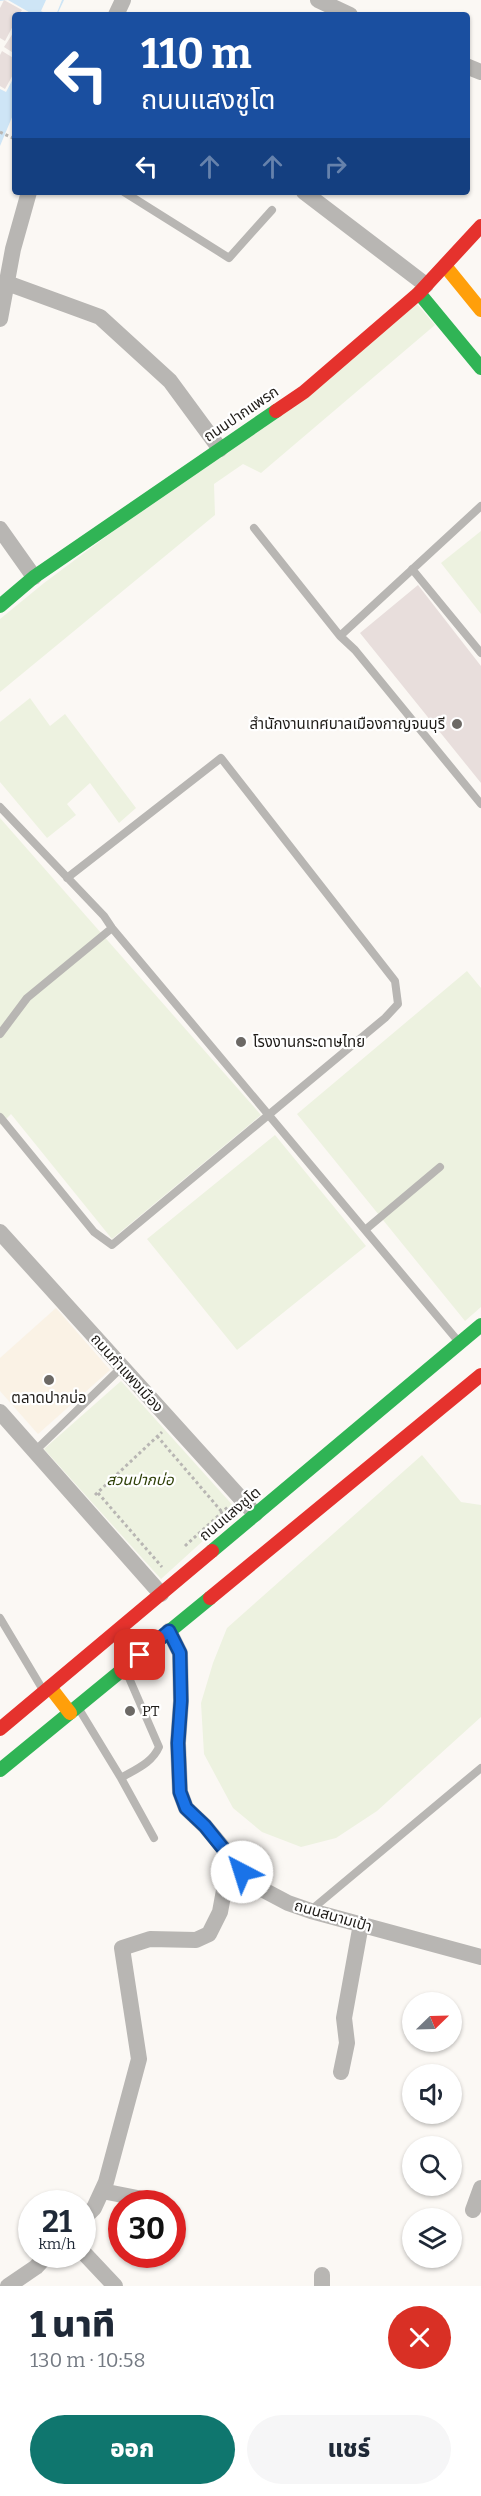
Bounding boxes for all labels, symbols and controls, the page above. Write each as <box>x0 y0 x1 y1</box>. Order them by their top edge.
text: 110 m <box>141 29 252 79</box>
icon: left <box>42 36 120 114</box>
text: ถนนแสงชูโต <box>141 84 275 116</box>
icon: left <box>130 150 163 183</box>
icon: ahead <box>193 150 226 183</box>
icon: ahead <box>256 150 289 183</box>
icon: right <box>319 150 352 183</box>
street label: ถนนปากแพรก <box>200 382 282 446</box>
place label: สำนักงานเทศบาลเมืองกาญจนบุรี <box>250 715 445 733</box>
marker: สำนักงานเทศบาลเมืองกาญจนบุรี <box>450 717 464 731</box>
place label: โรงงานกระดาษไทย <box>253 1033 365 1051</box>
marker: โรงงานกระดาษไทย <box>234 1035 248 1049</box>
street label: ถนนกำแพงเมือง <box>87 1330 167 1416</box>
marker: ตลาดปากบ่อ <box>42 1373 56 1387</box>
place label: ตลาดปากบ่อ <box>11 1389 87 1407</box>
park label: สวนปากบ่อ <box>107 1471 175 1489</box>
street label: ถนนแสงชูโต <box>196 1483 264 1545</box>
pin <box>114 1629 165 1680</box>
icon: arrive <box>123 1638 156 1671</box>
place label: PT <box>142 1702 160 1720</box>
marker: PT <box>123 1704 137 1718</box>
position arrow <box>210 1840 274 1904</box>
street label: ถนนสนามเป้า <box>292 1896 374 1936</box>
north arrow <box>402 1992 462 2052</box>
map controls <box>402 1992 462 2268</box>
button: sound <box>402 2064 462 2124</box>
button: search <box>402 2136 462 2196</box>
speed limit sign: 30 <box>108 2190 186 2268</box>
text: 21 <box>42 2204 72 2240</box>
button: layers <box>402 2208 462 2268</box>
text: km/h <box>38 2235 76 2253</box>
text: 1 นาที <box>30 2303 115 2347</box>
button: close <box>388 2306 451 2369</box>
text: 130 m · 10:58 <box>30 2348 146 2372</box>
button: ออก <box>30 2415 235 2484</box>
button: แชร์ <box>247 2415 451 2484</box>

